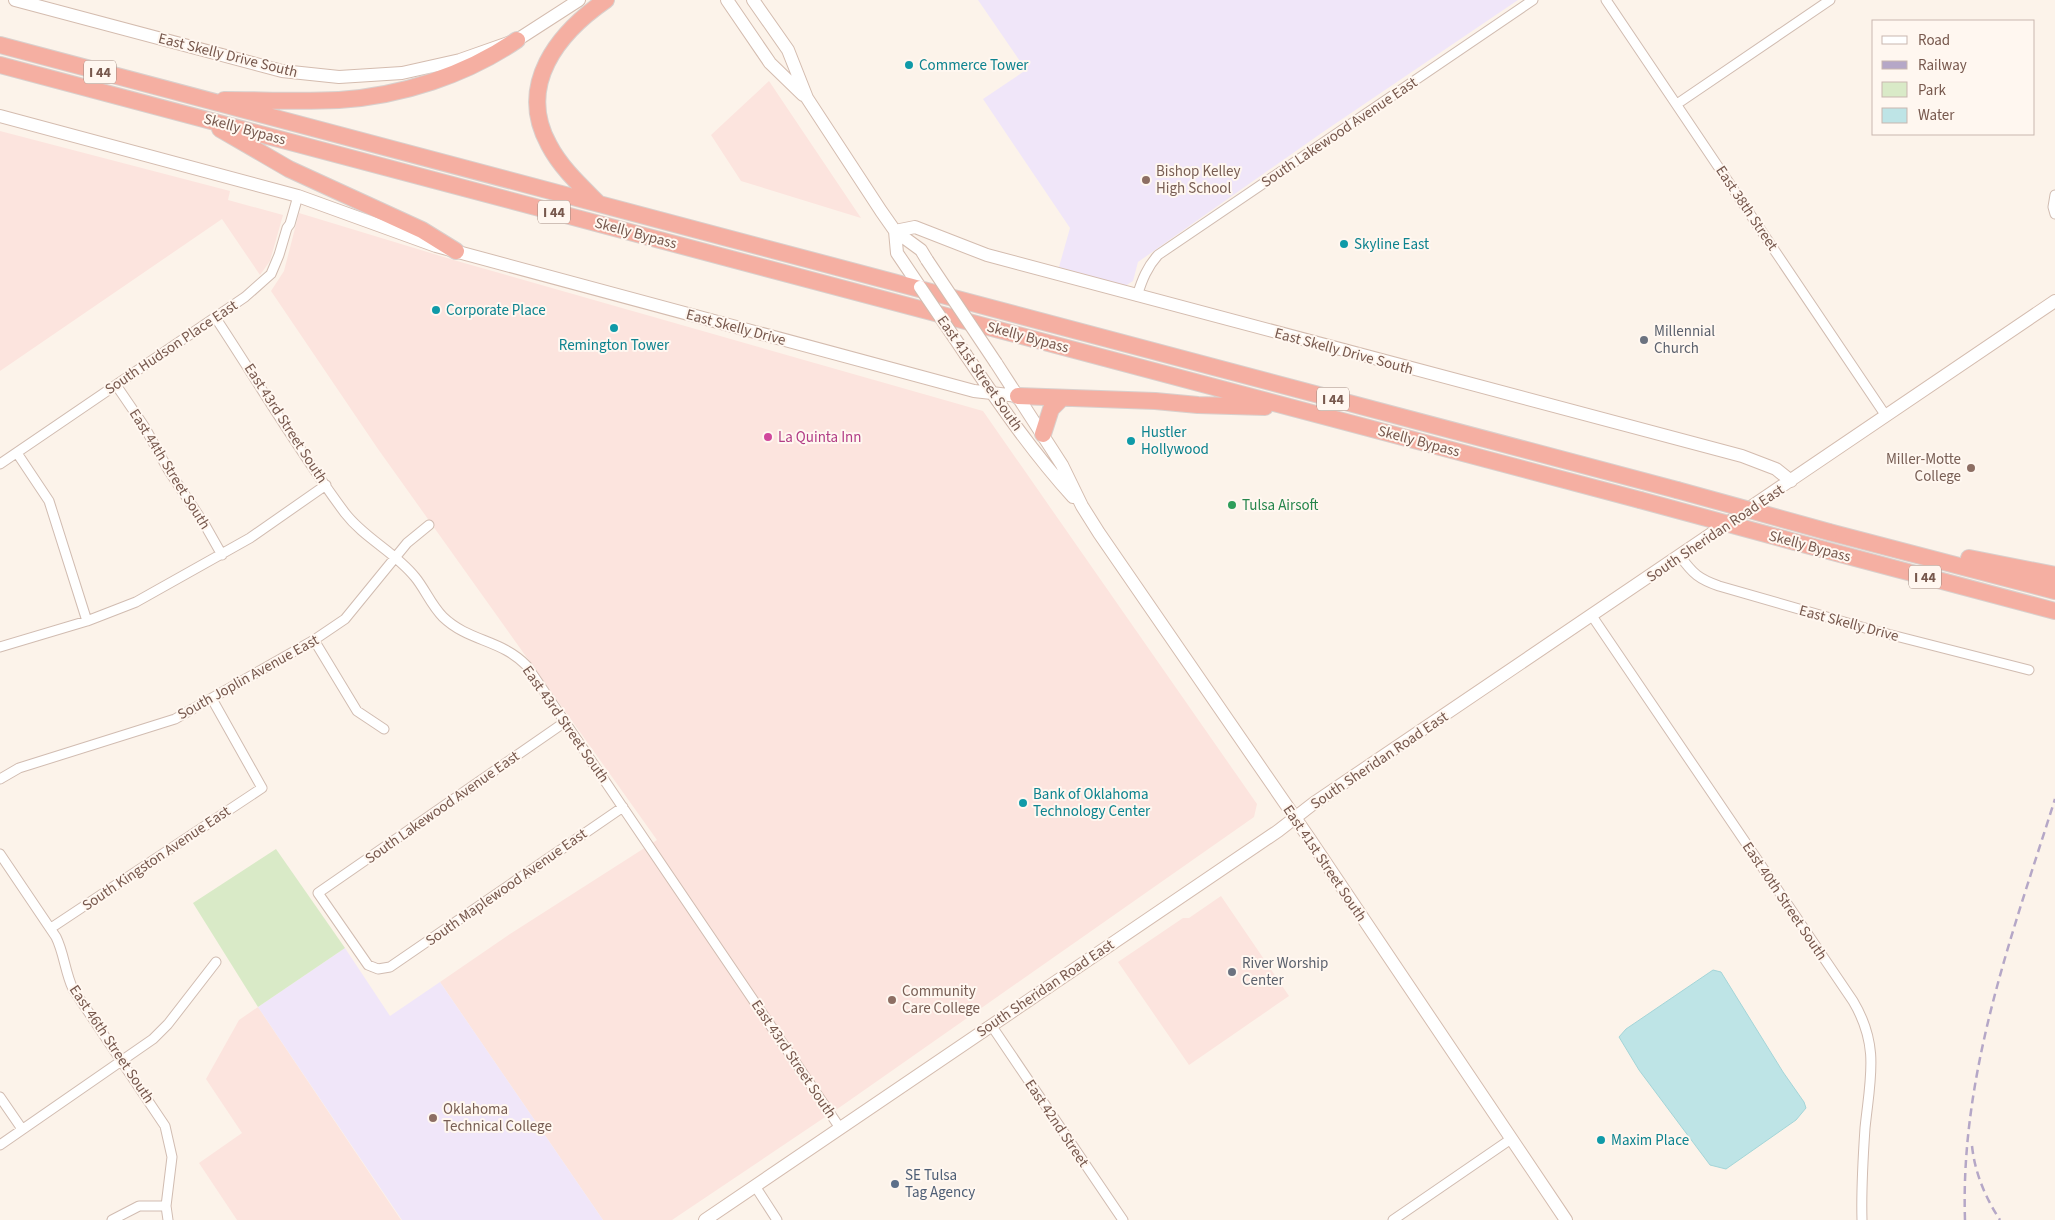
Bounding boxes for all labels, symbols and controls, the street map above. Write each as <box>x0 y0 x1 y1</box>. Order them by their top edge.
legend <box>1872 20 2035 135</box>
street label: East Skelly Drive South <box>156 28 300 83</box>
text: Road <box>1918 30 1950 51</box>
place label: Commerce Tower <box>919 55 1029 76</box>
text: Railway <box>1918 55 1967 76</box>
marker: Commerce Tower <box>903 59 915 71</box>
road number: I 44 <box>84 61 116 84</box>
street label: South Lakewood Avenue East <box>1257 72 1421 193</box>
text: Park <box>1918 80 1947 101</box>
text: Water <box>1918 105 1955 126</box>
street label: Skelly Bypass <box>202 108 288 151</box>
place label: Bishop Kelley High School <box>1156 161 1241 199</box>
street label: East 38th Street <box>1710 162 1783 255</box>
marker: Bishop Kelley High School <box>1140 174 1152 186</box>
road number: I 44 <box>538 200 570 223</box>
street label: Skelly Bypass <box>593 212 679 255</box>
place label: Skyline East <box>1354 234 1429 255</box>
marker: Skyline East <box>1338 238 1350 250</box>
street label: South Hudson Place East <box>101 295 242 400</box>
place label: Corporate Place <box>446 300 546 321</box>
marker: Corporate Place <box>430 304 442 316</box>
street label: East Skelly Drive <box>684 304 788 351</box>
street label: East 41st Street South <box>932 311 1027 435</box>
street label: Skelly Bypass <box>985 316 1071 359</box>
place label: Millennial Church <box>1654 321 1715 359</box>
marker: Remington Tower <box>608 322 620 334</box>
street label: East Skelly Drive South <box>1272 323 1416 380</box>
marker: Millennial Church <box>1638 334 1650 346</box>
place label: Remington Tower <box>559 335 670 356</box>
street label: East 43rd Street South <box>239 359 332 487</box>
road number: I 44 <box>1317 388 1349 410</box>
street label: East 44th Street South <box>124 405 215 534</box>
street label: Skelly Bypass <box>1376 420 1462 463</box>
place label: Hustler Hollywood <box>1141 422 1209 460</box>
place label: La Quinta Inn <box>778 427 862 448</box>
marker: La Quinta Inn <box>762 431 774 443</box>
marker: Hustler Hollywood <box>1125 435 1137 447</box>
place label: Miller-Motte College <box>1886 449 1961 487</box>
marker: Miller-Motte College <box>1965 462 1977 474</box>
street label: South Sheridan Road East <box>1642 479 1788 587</box>
place label: Tulsa Airsoft <box>1242 495 1319 516</box>
marker: Tulsa Airsoft <box>1226 499 1238 511</box>
street label: Skelly Bypass <box>1767 525 1853 568</box>
road number: I 44 <box>1909 566 1941 588</box>
street label: East Skelly Drive <box>1797 600 1901 647</box>
street label: South Joplin Avenue East <box>174 630 323 725</box>
street label: East 43rd Street South <box>517 661 614 787</box>
street label: South Sheridan Road East <box>1306 706 1452 814</box>
street label: South Lakewood Avenue East <box>361 746 524 869</box>
place label: Bank of Oklahoma Technology Center <box>1033 784 1151 822</box>
marker: Bank of Oklahoma Technology Center <box>1017 797 1029 809</box>
street label: South Kingston Avenue East <box>78 801 235 916</box>
street label: East 41st Street South <box>1278 801 1371 926</box>
street label: South Maplewood Avenue East <box>421 824 591 951</box>
street label: East 40th Street South <box>1737 838 1832 965</box>
street label: South Sheridan Road East <box>972 934 1118 1042</box>
place label: River Worship Center <box>1242 953 1328 991</box>
marker: River Worship Center <box>1226 966 1238 978</box>
street label: East 46th Street South <box>64 981 159 1108</box>
place label: Community Care College <box>902 981 980 1019</box>
marker: Community Care College <box>886 994 898 1006</box>
street label: East 43rd Street South <box>746 996 841 1123</box>
street label: East 42nd Street <box>1019 1075 1094 1171</box>
place label: Oklahoma Technical College <box>443 1099 552 1137</box>
marker: Oklahoma Technical College <box>427 1112 439 1124</box>
place label: Maxim Place <box>1611 1130 1689 1151</box>
marker: Maxim Place <box>1595 1134 1607 1146</box>
place label: SE Tulsa Tag Agency <box>905 1165 975 1203</box>
marker: SE Tulsa Tag Agency <box>889 1178 901 1190</box>

